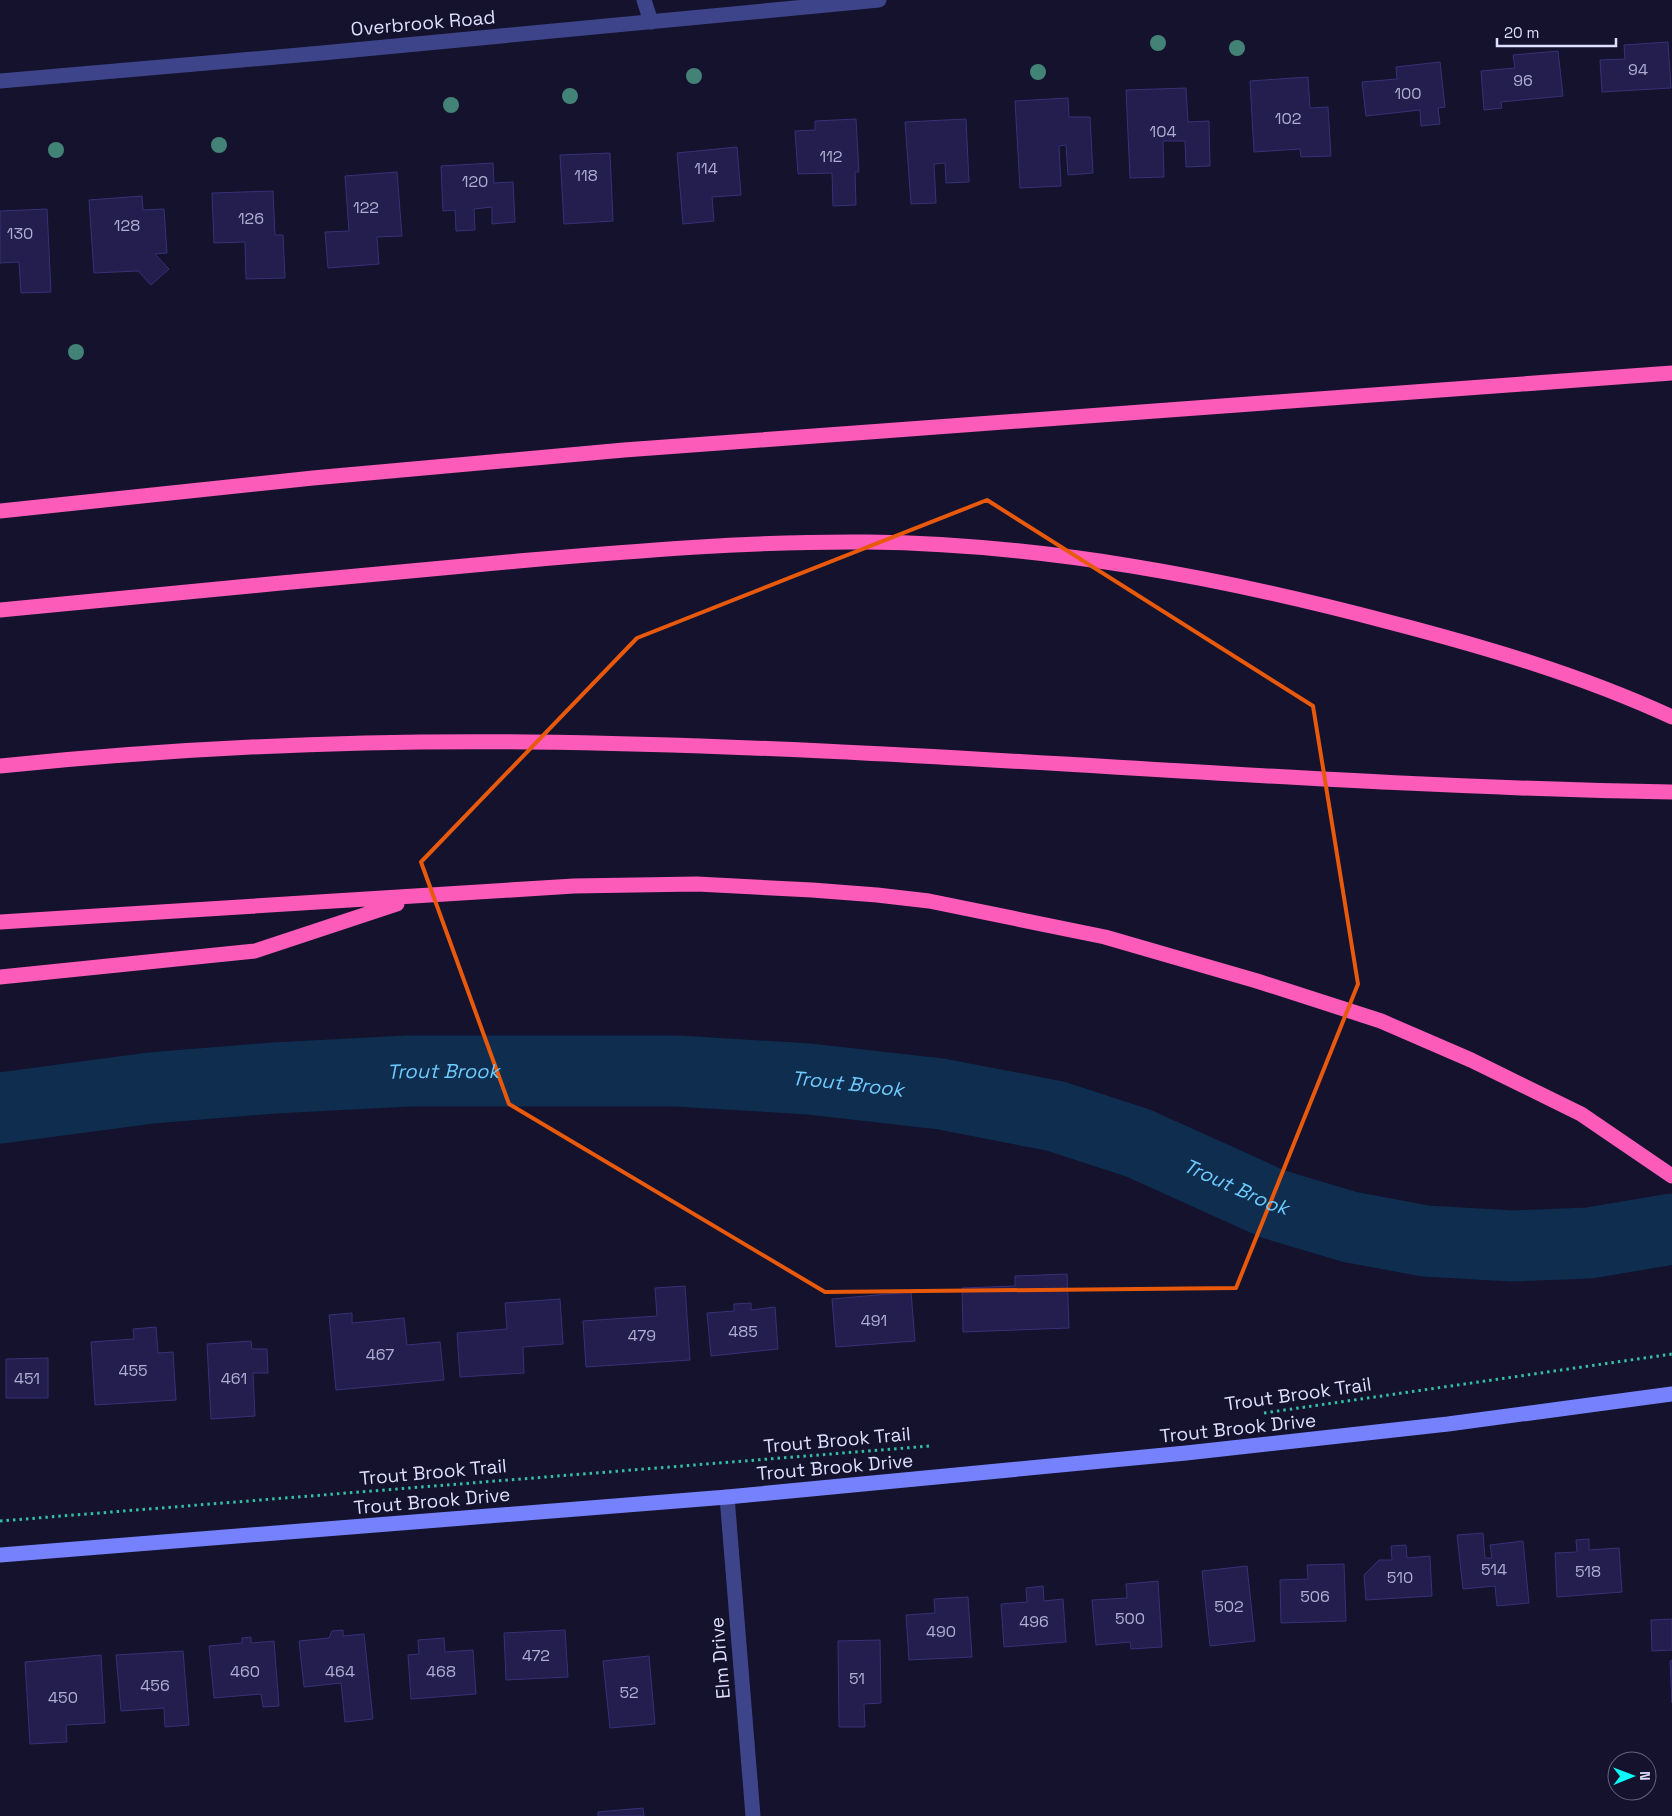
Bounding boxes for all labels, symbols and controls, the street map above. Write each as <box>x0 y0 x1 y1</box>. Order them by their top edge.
street label: Overbrook Road <box>350 4 496 42</box>
scale bar <box>1497 15 1616 47</box>
text: 20 m <box>1504 23 1539 42</box>
house number: 94 <box>1628 59 1648 80</box>
house number: 96 <box>1513 70 1533 91</box>
house number: 100 <box>1394 83 1422 104</box>
house number: 102 <box>1275 108 1301 129</box>
house number: 104 <box>1150 121 1176 142</box>
house number: 112 <box>819 146 843 167</box>
house number: 114 <box>694 158 718 179</box>
house number: 118 <box>574 165 598 186</box>
house number: 120 <box>462 171 488 192</box>
house number: 122 <box>353 197 379 218</box>
house number: 126 <box>238 208 264 229</box>
house number: 128 <box>114 215 140 236</box>
house number: 130 <box>7 223 33 244</box>
water label: Trout Brook <box>386 1058 501 1085</box>
water label: Trout Brook <box>791 1065 907 1103</box>
water label: Trout Brook <box>1180 1152 1294 1222</box>
house number: 491 <box>861 1310 887 1331</box>
house number: 485 <box>728 1321 758 1342</box>
house number: 479 <box>628 1325 656 1346</box>
house number: 467 <box>366 1344 394 1365</box>
house number: 455 <box>118 1360 148 1381</box>
house number: 451 <box>14 1368 40 1389</box>
house number: 461 <box>221 1368 247 1389</box>
street label: Trout Brook Trail <box>1223 1371 1373 1417</box>
street label: Trout Brook Drive <box>1159 1407 1317 1449</box>
street label: Trout Brook Trail <box>762 1421 912 1459</box>
street label: Trout Brook Drive <box>756 1448 914 1486</box>
street label: Trout Brook Trail <box>358 1453 508 1491</box>
street label: Trout Brook Drive <box>353 1482 511 1520</box>
house number: 514 <box>1481 1559 1507 1580</box>
house number: 518 <box>1575 1561 1601 1582</box>
house number: 510 <box>1387 1567 1413 1588</box>
house number: 506 <box>1300 1586 1330 1607</box>
house number: 502 <box>1214 1596 1244 1617</box>
house number: 500 <box>1115 1608 1145 1629</box>
house number: 496 <box>1019 1611 1049 1632</box>
street label: Elm Drive <box>704 1616 736 1700</box>
house number: 490 <box>926 1621 956 1642</box>
house number: 472 <box>522 1645 550 1666</box>
house number: 460 <box>230 1661 260 1682</box>
house number: 464 <box>325 1661 355 1682</box>
house number: 468 <box>426 1661 456 1682</box>
house number: 51 <box>849 1668 865 1689</box>
house number: 456 <box>140 1675 170 1696</box>
house number: 52 <box>619 1682 639 1703</box>
house number: 450 <box>48 1687 78 1708</box>
north arrow <box>1607 1751 1657 1801</box>
text: N <box>1636 1771 1654 1781</box>

